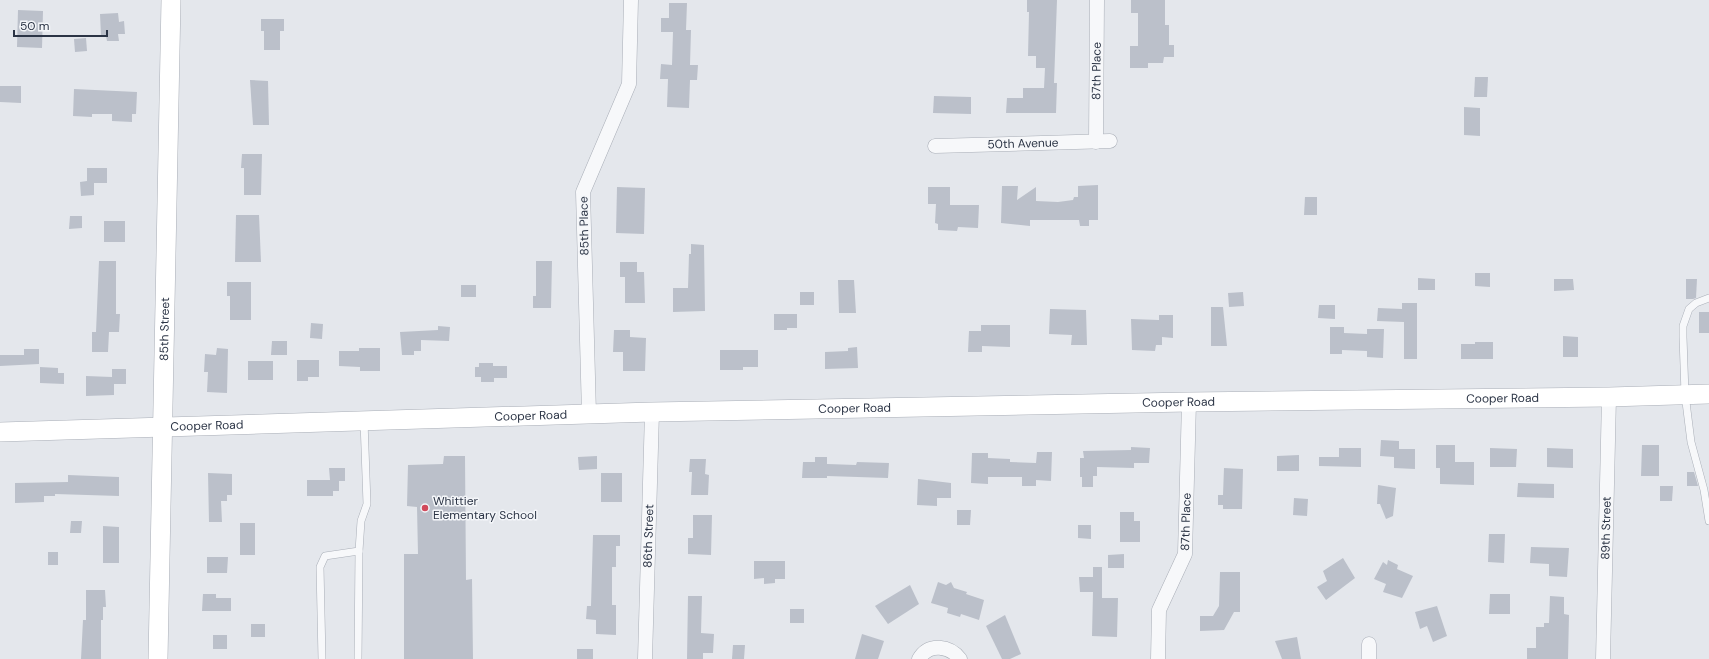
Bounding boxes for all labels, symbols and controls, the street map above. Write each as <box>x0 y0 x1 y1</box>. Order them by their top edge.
scale bar <box>14 12 107 38</box>
text: 50 m <box>20 18 49 34</box>
street label: 87th Place <box>1088 42 1105 100</box>
street label: 50th Avenue <box>987 134 1059 153</box>
street label: 85th Place <box>575 196 593 256</box>
street label: 85th Street <box>156 297 173 361</box>
street label: Cooper Road <box>1466 390 1539 407</box>
street label: Cooper Road <box>1142 394 1215 411</box>
street label: Cooper Road <box>818 400 891 417</box>
street label: Cooper Road <box>494 407 567 425</box>
street label: Cooper Road <box>170 417 244 435</box>
street label: 87th Place <box>1177 492 1195 551</box>
place label: Whittier Elementary School <box>433 493 537 523</box>
street label: 89th Street <box>1597 496 1615 560</box>
marker: Whittier Elementary School <box>420 503 430 513</box>
street label: 86th Street <box>640 504 657 568</box>

